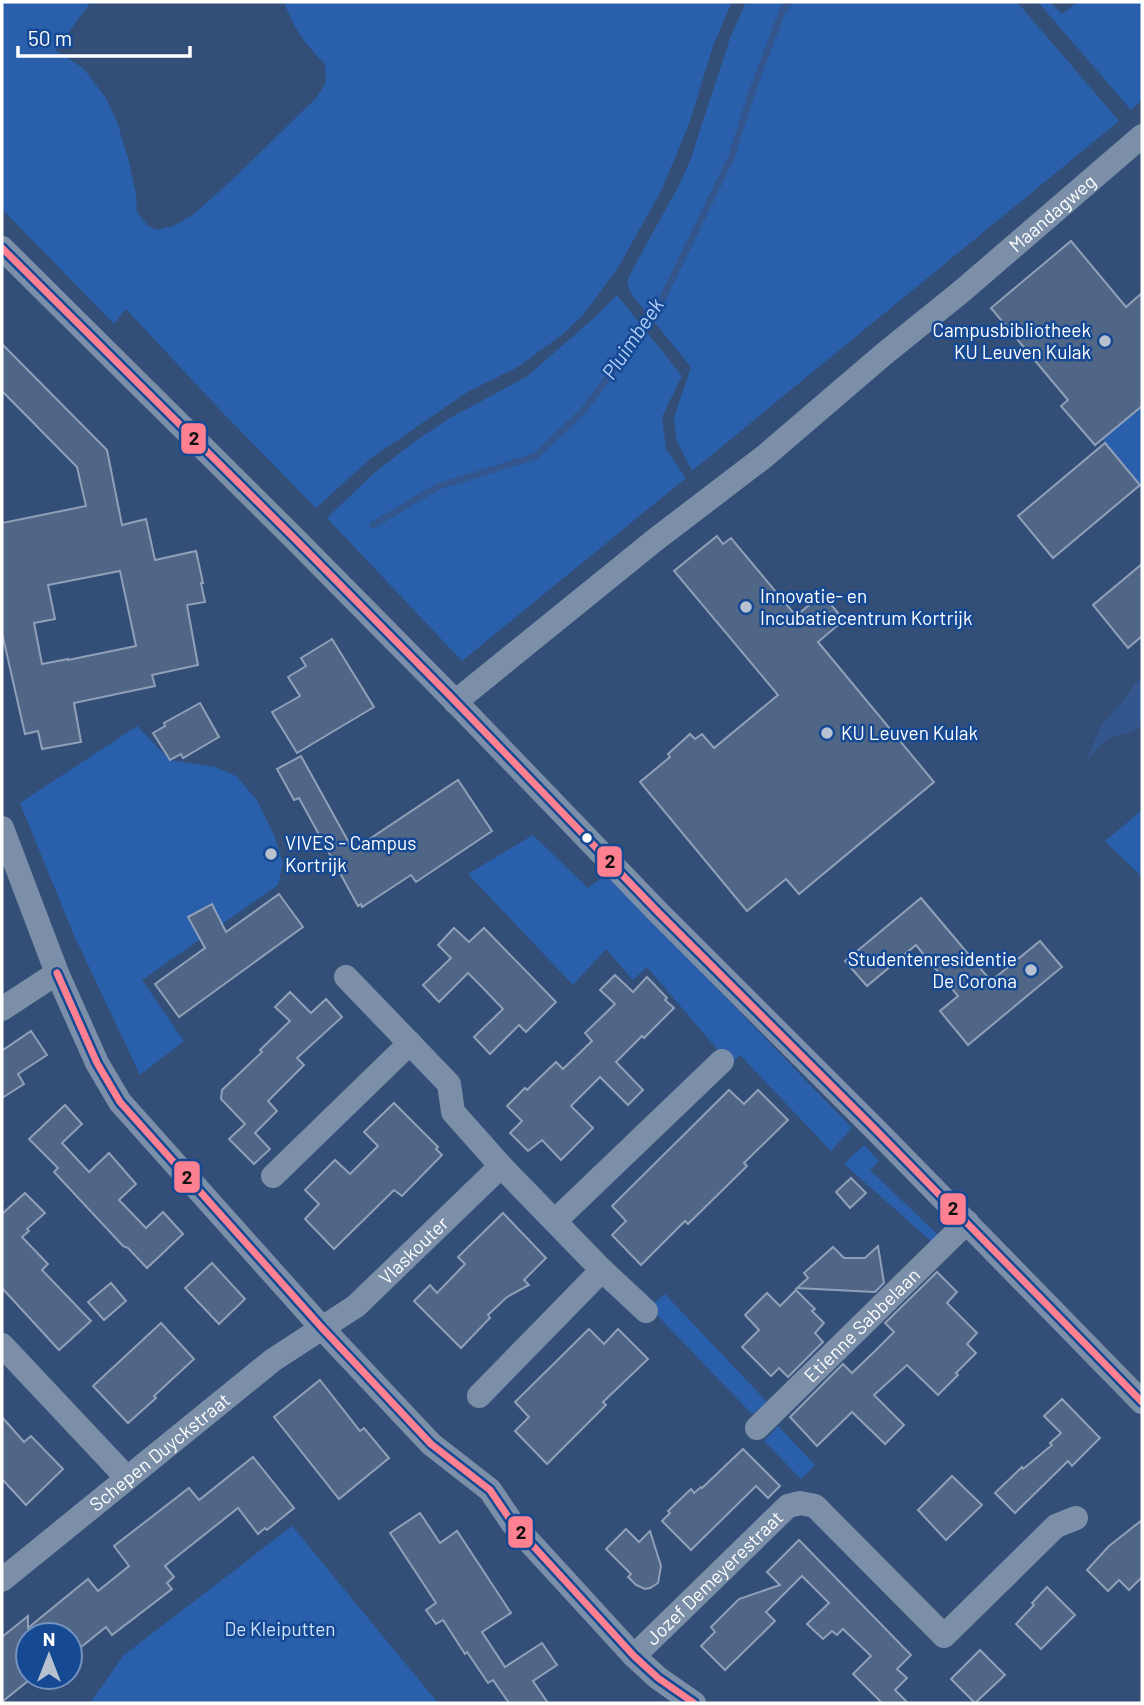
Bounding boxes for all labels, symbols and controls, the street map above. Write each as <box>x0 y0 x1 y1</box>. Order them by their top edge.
scale bar <box>18 14 189 58</box>
text: 50 m <box>28 25 72 50</box>
street label: Maandagweg <box>1004 169 1100 256</box>
water label: Pluimbeek <box>596 292 668 384</box>
place label: Campusbibliotheek KU Leuven Kulak <box>933 318 1091 363</box>
marker: Campusbibliotheek KU Leuven Kulak <box>1097 333 1113 349</box>
line badge: 2 <box>180 422 207 455</box>
text: 2 <box>189 426 199 449</box>
place label: Innovatie- en Incubatiecentrum Kortrijk <box>760 584 972 629</box>
marker: Innovatie- en Incubatiecentrum Kortrijk <box>738 599 754 615</box>
place label: KU Leuven Kulak <box>841 721 978 744</box>
marker: KU Leuven Kulak <box>819 725 835 741</box>
place label: VIVES - Campus Kortrijk <box>285 831 416 876</box>
unlabelled marker <box>580 831 594 845</box>
line badge: 2 <box>596 845 623 878</box>
marker: VIVES - Campus Kortrijk <box>263 846 279 862</box>
text: 2 <box>605 849 615 872</box>
place label: Studentenresidentie De Corona <box>848 947 1017 992</box>
marker: Studentenresidentie De Corona <box>1023 962 1039 978</box>
line badge: 2 <box>173 1160 201 1194</box>
text: 2 <box>182 1165 192 1188</box>
line badge: 2 <box>939 1192 967 1226</box>
text: 2 <box>948 1196 958 1219</box>
street label: Vlaskouter <box>374 1211 453 1289</box>
street label: Etienne Sabbelaan <box>799 1263 924 1387</box>
street label: Schepen Duyckstraat <box>84 1388 234 1516</box>
street label: Jozef Demeyerestraat <box>641 1506 787 1649</box>
line badge: 2 <box>507 1515 534 1549</box>
text: 2 <box>516 1520 526 1543</box>
park label: De Kleiputten <box>224 1617 336 1640</box>
north arrow <box>14 1621 84 1691</box>
text: N <box>43 1627 55 1650</box>

